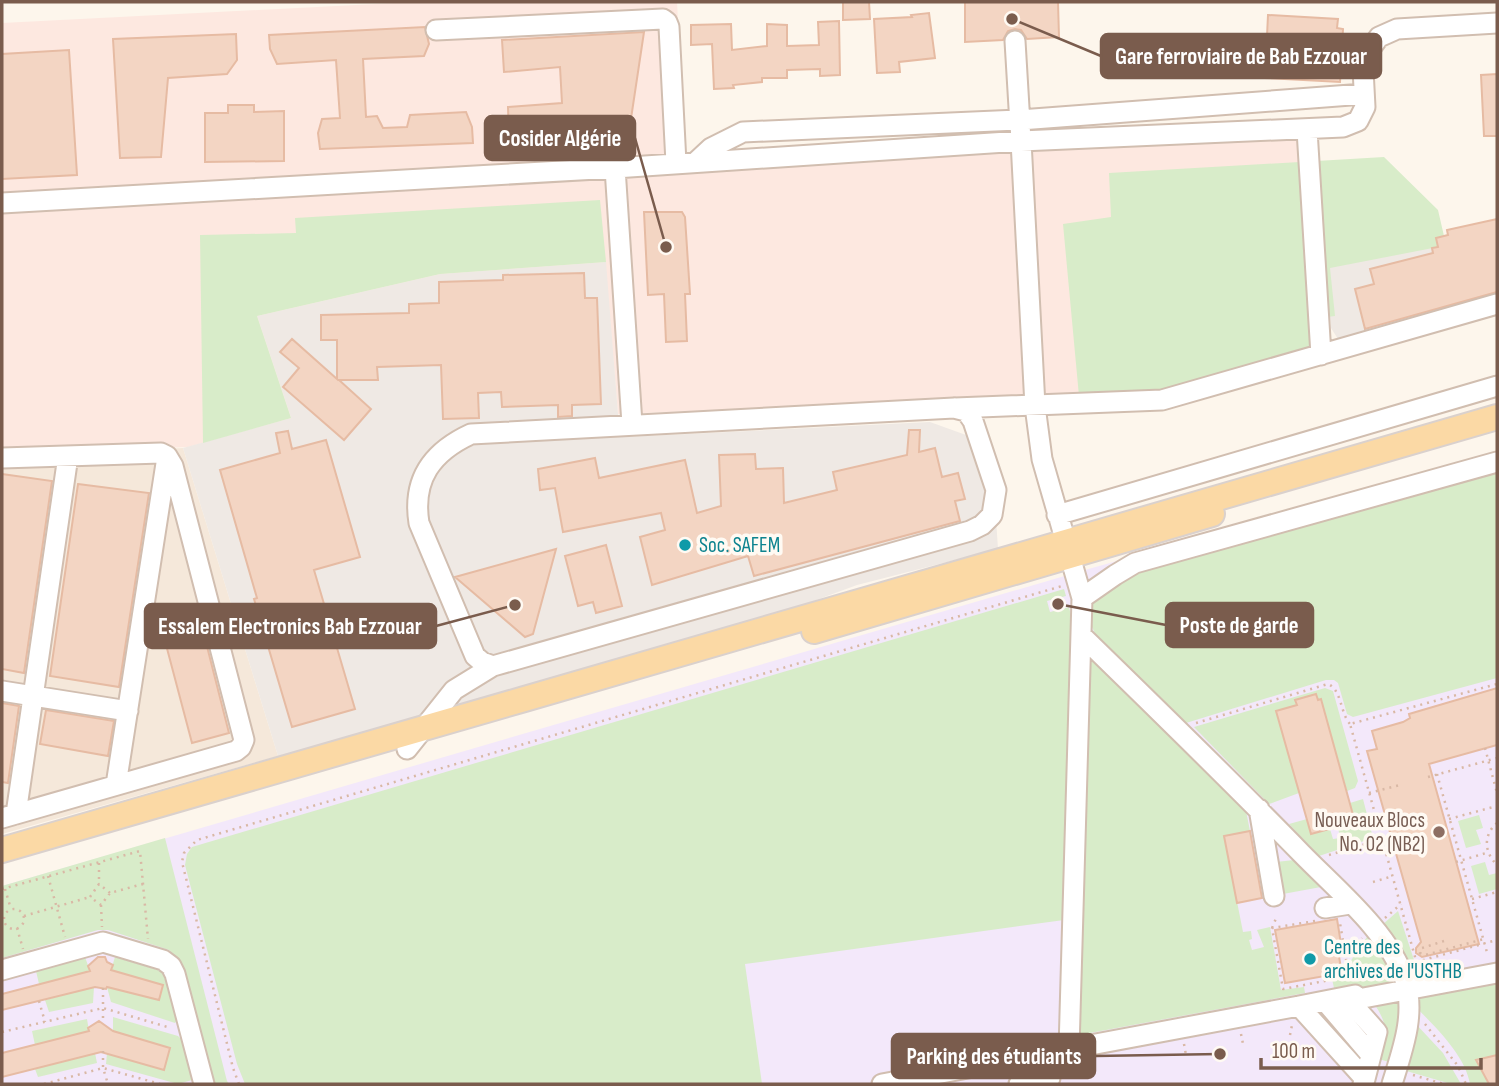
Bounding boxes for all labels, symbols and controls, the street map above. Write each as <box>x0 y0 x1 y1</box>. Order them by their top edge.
callout: Gare ferroviaire de Bab Ezzouar <box>1101 34 1381 78</box>
text: Gare ferroviaire de Bab Ezzouar <box>1115 43 1367 71</box>
callout: Cosider Algérie <box>485 116 635 160</box>
text: Cosider Algérie <box>499 125 621 153</box>
place label: Soc. SAFEM <box>699 533 780 558</box>
marker: Soc. SAFEM <box>677 537 693 553</box>
callout: Poste de garde <box>1166 603 1313 647</box>
callout: Essalem Electronics Bab Ezzouar <box>145 604 436 648</box>
text: Poste de garde <box>1179 612 1299 640</box>
text: Essalem Electronics Bab Ezzouar <box>158 613 422 641</box>
place label: Nouveaux Blocs No. 02 (NB2) <box>1314 808 1425 857</box>
marker: Nouveaux Blocs No. 02 (NB2) <box>1431 824 1447 840</box>
place label: Centre des archives de l'USTHB <box>1324 935 1462 984</box>
marker: Centre des archives de l'USTHB <box>1302 951 1318 967</box>
scale bar <box>1261 1026 1482 1070</box>
callout: Parking des étudiants <box>892 1034 1095 1078</box>
text: 100 m <box>1272 1039 1315 1064</box>
text: Parking des étudiants <box>906 1043 1082 1071</box>

